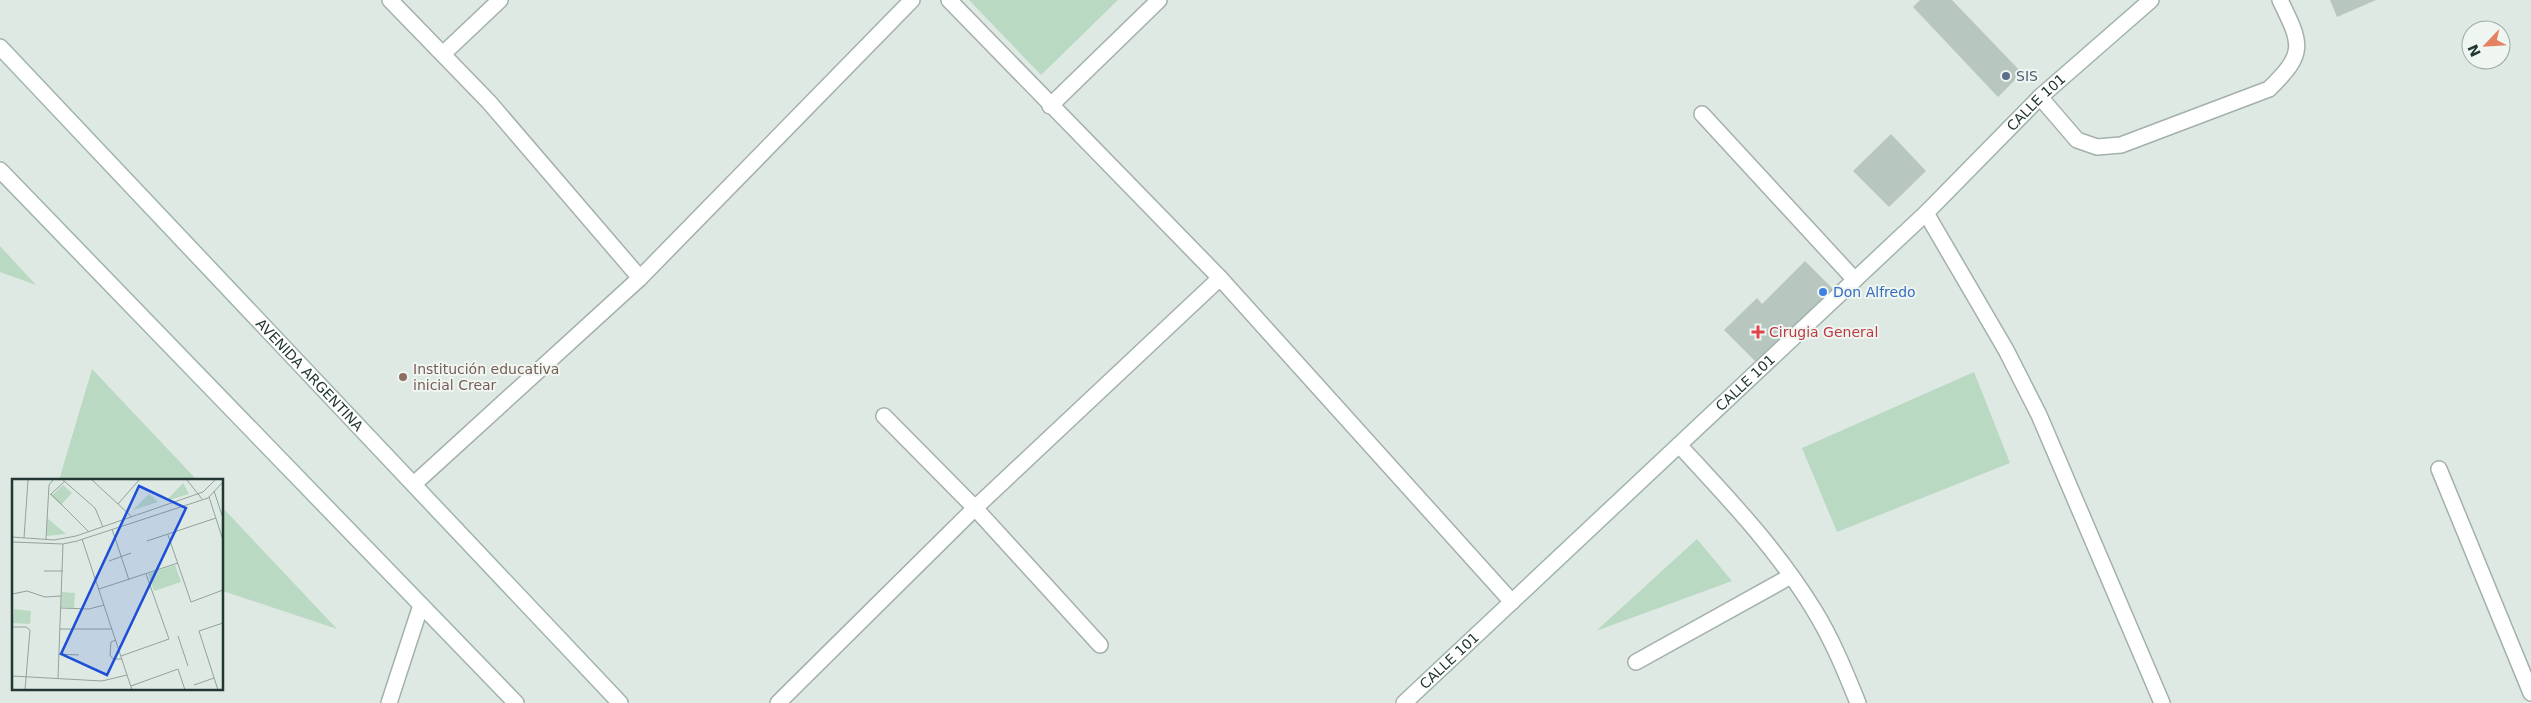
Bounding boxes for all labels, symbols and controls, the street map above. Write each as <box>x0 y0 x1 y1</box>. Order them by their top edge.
north arrow <box>2461 20 2511 70</box>
text: N <box>2464 42 2484 59</box>
place label: SIS <box>2016 68 2038 84</box>
marker: SIS <box>2000 70 2012 82</box>
street label: CALLE 101 <box>2003 71 2069 134</box>
place label: Don Alfredo <box>1833 284 1916 300</box>
marker: Don Alfredo <box>1817 286 1829 298</box>
street label: AVENIDA ARGENTINA <box>253 315 367 435</box>
place label: Cirugia General <box>1769 324 1878 340</box>
marker: Cirugia General <box>1751 325 1765 339</box>
street label: CALLE 101 <box>1712 351 1778 414</box>
place label: Institución educativa inicial Crear <box>413 361 559 393</box>
marker: Institución educativa inicial Crear <box>397 371 409 383</box>
inset map <box>12 479 224 690</box>
street label: CALLE 101 <box>1416 629 1482 692</box>

